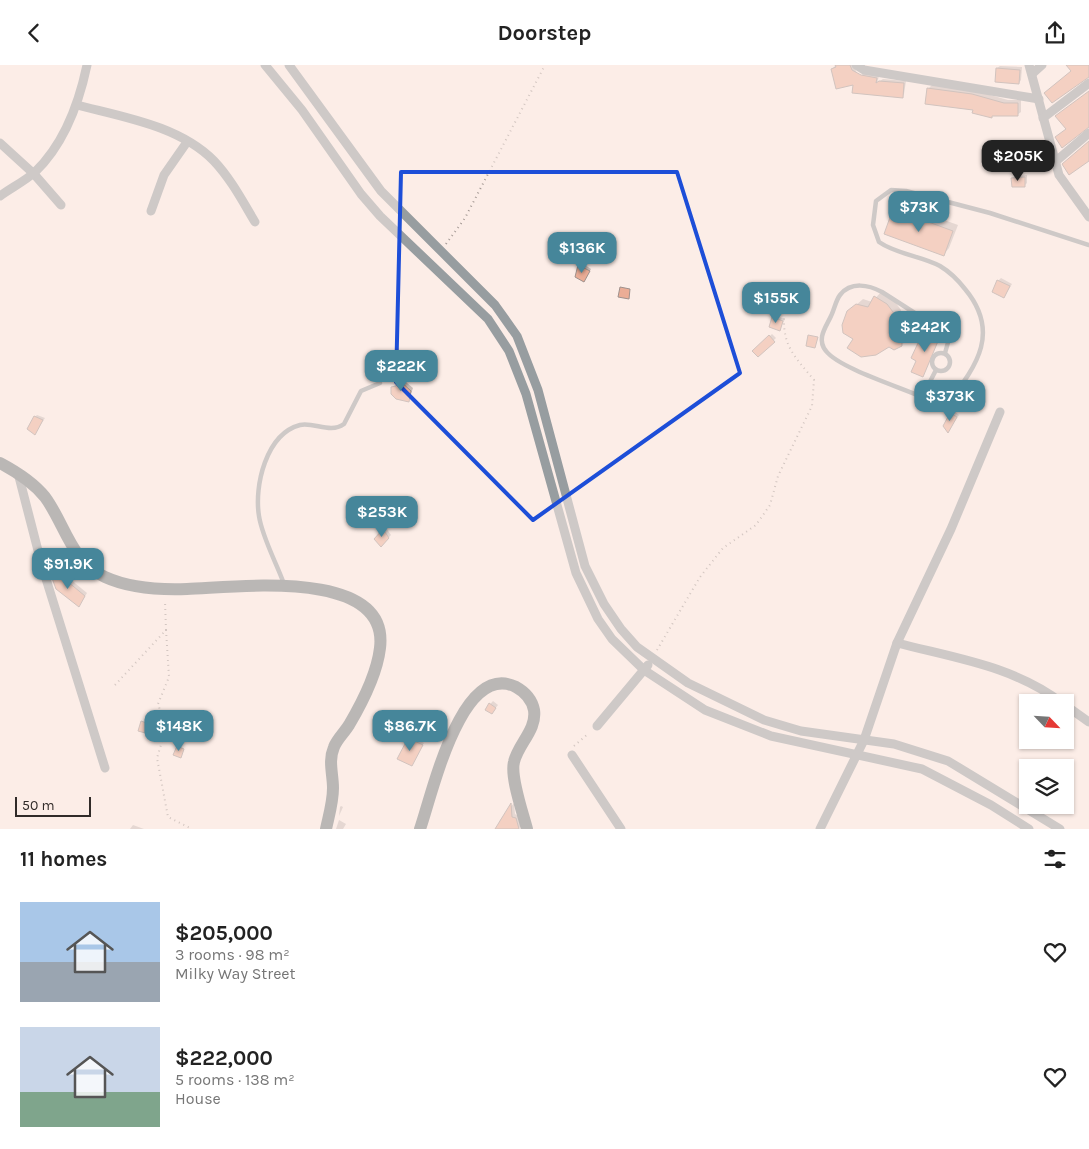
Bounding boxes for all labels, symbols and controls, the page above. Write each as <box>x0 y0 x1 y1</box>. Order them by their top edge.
icon: back <box>20 19 48 47</box>
icon: share <box>1041 19 1069 47</box>
text: Doorstep <box>497 20 592 46</box>
pin: $205K <box>983 139 1053 182</box>
text: $205K <box>993 146 1043 165</box>
pin: $73K <box>889 191 949 233</box>
text: $73K <box>899 197 939 216</box>
pin: $136K <box>547 231 617 274</box>
text: $136K <box>559 238 605 257</box>
pin: $155K <box>741 281 811 324</box>
text: $155K <box>753 288 799 307</box>
pin: $242K <box>890 311 960 353</box>
text: $242K <box>900 317 950 336</box>
pin: $222K <box>366 349 436 392</box>
text: $222K <box>376 356 426 375</box>
pin: $373K <box>915 379 985 422</box>
text: $373K <box>925 386 975 405</box>
pin: $253K <box>347 495 417 538</box>
text: $253K <box>357 502 407 521</box>
pin: $91.9K <box>27 547 109 590</box>
text: $91.9K <box>43 554 93 573</box>
north arrow <box>1019 694 1074 749</box>
map controls <box>1019 694 1074 814</box>
pin: $148K <box>144 709 214 752</box>
pin: $86.7K <box>369 709 451 752</box>
text: $148K <box>155 716 203 735</box>
text: $86.7K <box>384 716 436 735</box>
button: layers <box>1019 759 1074 814</box>
scale bar <box>15 794 91 817</box>
text: 50 m <box>22 797 55 814</box>
icon: filters <box>1041 845 1069 873</box>
text: 11 homes <box>20 847 107 871</box>
text: $205,000 <box>175 921 273 945</box>
icon: home <box>60 922 120 982</box>
icon: heart <box>1041 938 1069 966</box>
text: 3 rooms · 98 m² <box>175 945 290 964</box>
text: Milky Way Street <box>175 964 296 983</box>
text: $222,000 <box>175 1046 273 1070</box>
icon: home <box>60 1047 120 1107</box>
icon: heart <box>1041 1063 1069 1091</box>
text: 5 rooms · 138 m² <box>175 1070 295 1089</box>
text: House <box>175 1089 221 1108</box>

